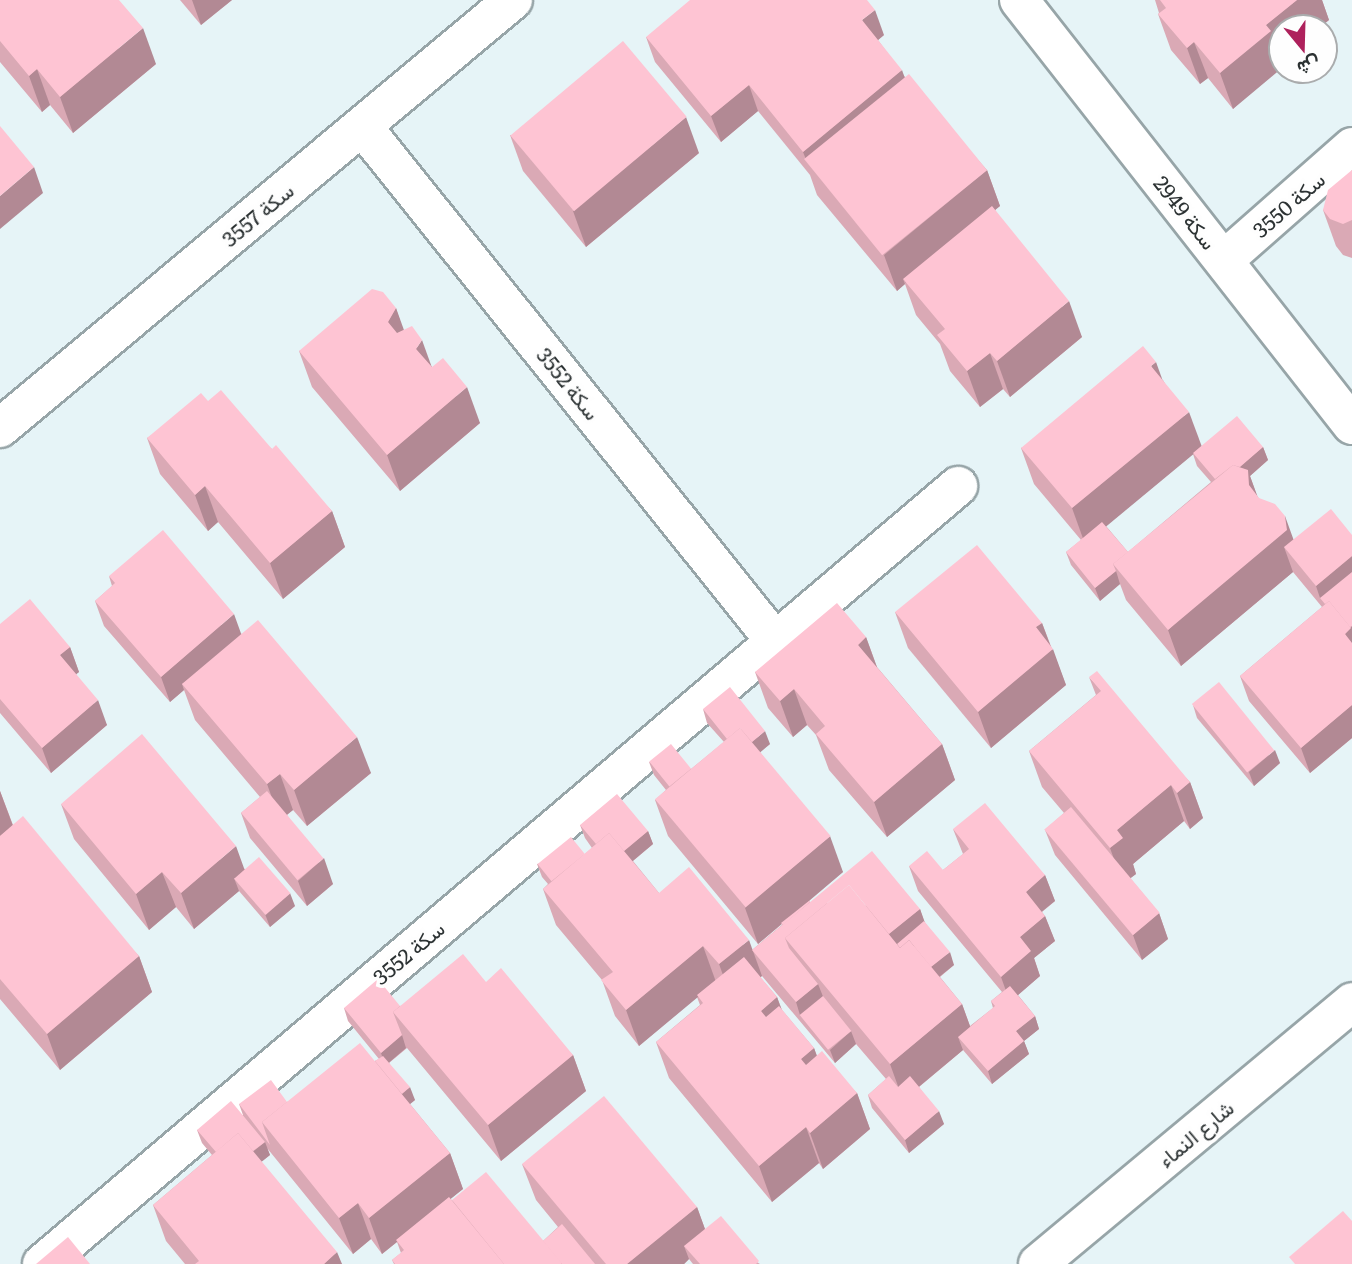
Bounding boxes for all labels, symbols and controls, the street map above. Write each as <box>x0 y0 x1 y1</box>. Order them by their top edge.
north arrow <box>1268 14 1338 84</box>
text: ش <box>1294 50 1325 84</box>
street label: سكة 3550 <box>1247 166 1329 242</box>
street label: سكة 2949 <box>1149 170 1223 254</box>
street label: سكة 3557 <box>216 177 298 251</box>
street label: سكة 3552 <box>532 342 606 424</box>
street label: سكة 3552 <box>367 915 449 989</box>
street label: شارع النماء <box>1152 1094 1238 1172</box>

